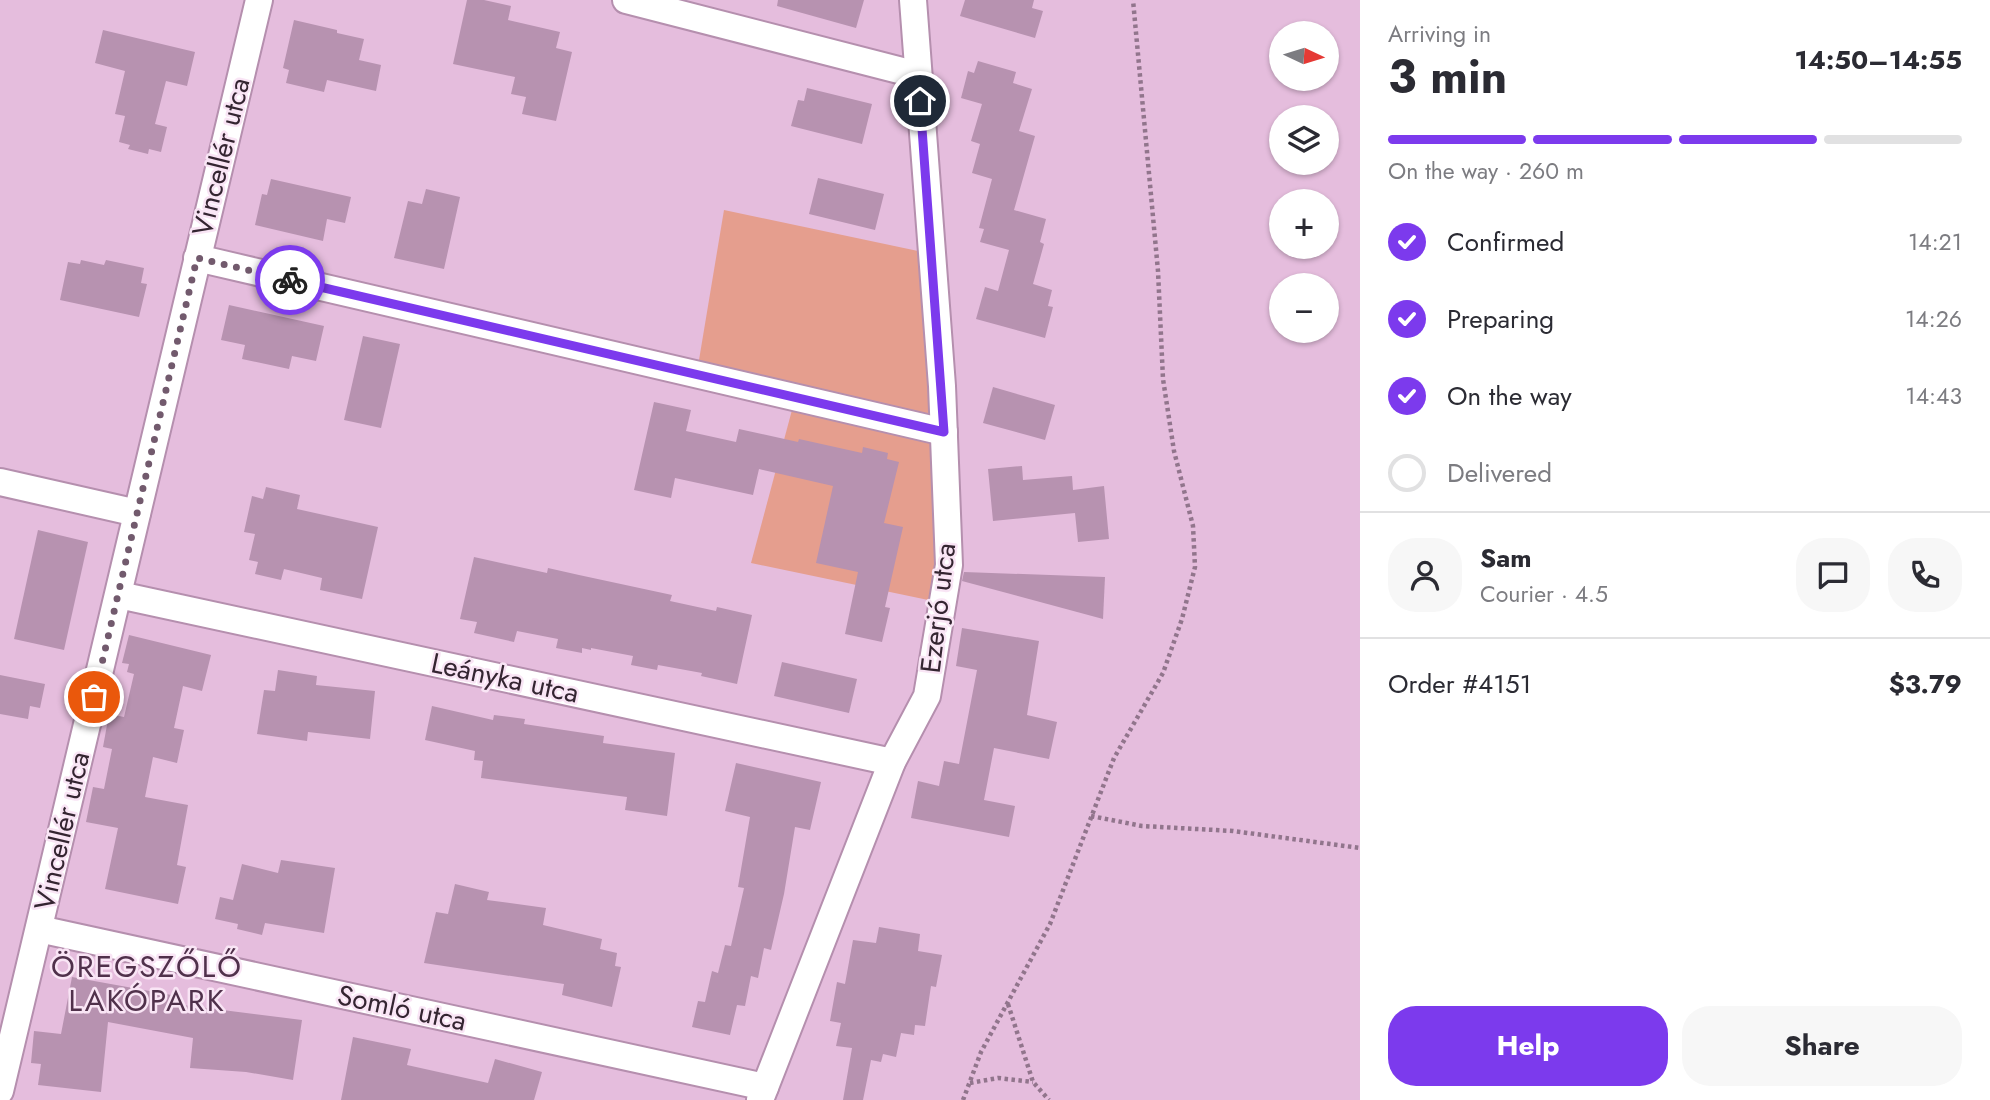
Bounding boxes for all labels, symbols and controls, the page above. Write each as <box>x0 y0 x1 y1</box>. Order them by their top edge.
text: Arriving in <box>1388 17 1491 51</box>
north arrow <box>1269 21 1339 91</box>
map controls <box>1269 21 1339 343</box>
text: 14:50–14:55 <box>1795 41 1962 79</box>
text: 3 min <box>1388 44 1507 110</box>
pin <box>890 71 950 131</box>
street label: Vincellér utca <box>182 74 260 240</box>
icon: home <box>901 82 939 120</box>
button: layers <box>1269 105 1339 175</box>
text: On the way · 260 m <box>1388 154 1584 188</box>
button: + <box>1269 189 1339 259</box>
icon: check <box>1388 223 1426 261</box>
text: Confirmed <box>1447 223 1564 261</box>
text: 14:21 <box>1908 225 1962 259</box>
courier <box>255 245 325 315</box>
icon: bike <box>271 261 309 299</box>
button: − <box>1269 273 1339 343</box>
icon: check <box>1388 300 1426 338</box>
text: Preparing <box>1447 300 1554 338</box>
text: 14:26 <box>1905 302 1962 336</box>
icon: check <box>1388 377 1426 415</box>
text: On the way <box>1447 377 1572 415</box>
text: 14:43 <box>1905 379 1962 413</box>
text: Delivered <box>1447 454 1552 492</box>
button: person <box>1388 538 1462 612</box>
button: chat <box>1796 538 1870 612</box>
button: phone <box>1888 538 1962 612</box>
text: Sam <box>1480 539 1532 577</box>
street label: Ezerjó utca <box>910 541 966 675</box>
text: Courier · 4.5 <box>1480 577 1608 611</box>
street label: Leányka utca <box>427 642 583 714</box>
text: Order #4151 <box>1388 665 1531 703</box>
text: $3.79 <box>1889 665 1962 703</box>
pin <box>64 667 124 727</box>
icon: bag <box>75 678 113 716</box>
street label: Vincellér utca <box>24 748 100 914</box>
district label: ÖREGSZŐLŐ LAKÓPARK <box>51 945 243 1022</box>
street label: Somló utca <box>334 974 470 1042</box>
button: Help <box>1388 1006 1668 1086</box>
button: Share <box>1682 1006 1962 1086</box>

